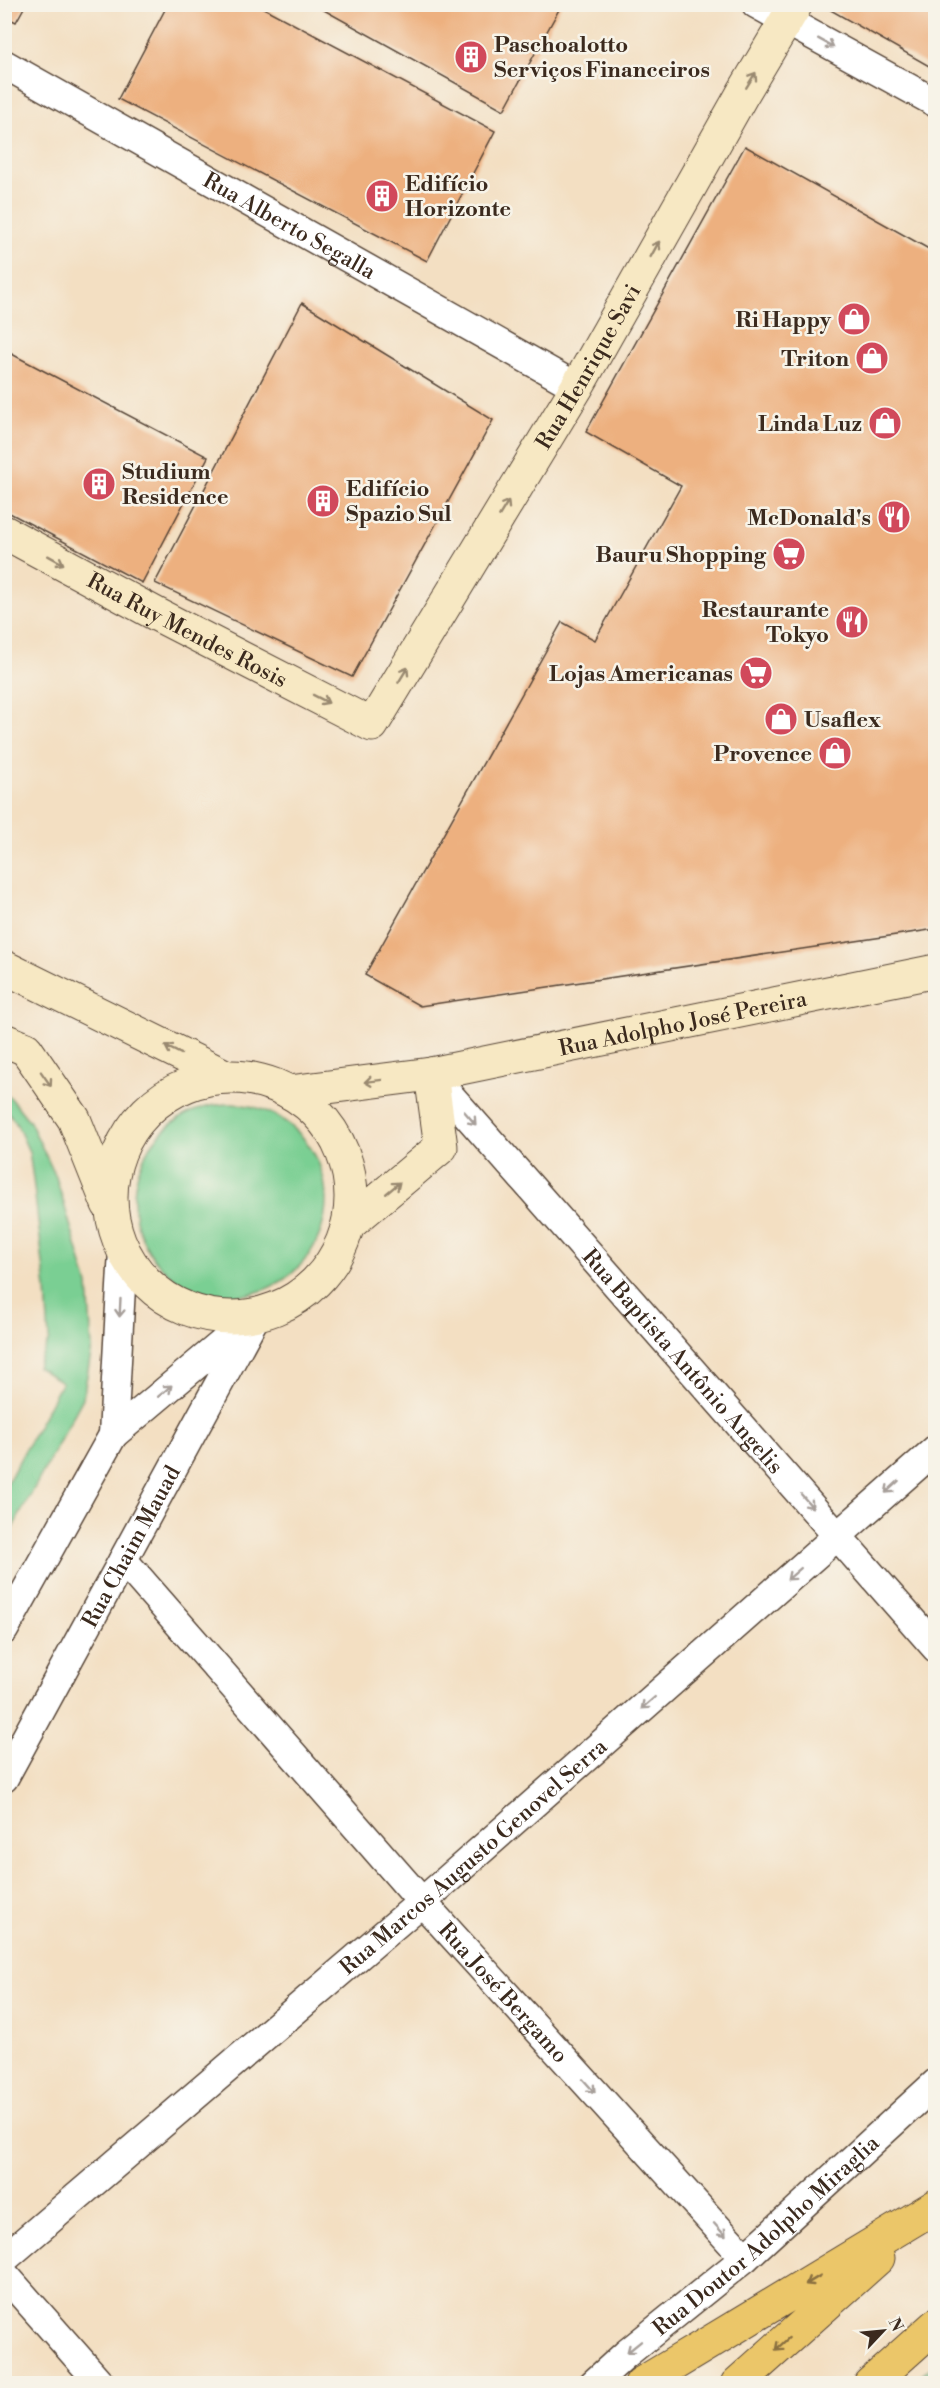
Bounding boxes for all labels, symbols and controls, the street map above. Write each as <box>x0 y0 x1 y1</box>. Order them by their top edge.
place label: Paschoalotto Serviços Financeiros <box>494 32 710 84</box>
one-way arrow <box>817 37 834 49</box>
building icon: Paschoalotto Serviços Financeiros <box>453 39 489 75</box>
one-way arrow <box>745 72 757 89</box>
street label: Rua Alberto Segalla <box>198 167 381 286</box>
place label: Edifício Horizonte <box>405 171 511 223</box>
building icon: Edifício Horizonte <box>364 178 400 214</box>
one-way arrow <box>649 241 661 258</box>
street label: Rua Henrique Savi <box>530 280 647 455</box>
shop icon: Ri Happy <box>836 301 872 337</box>
place label: Ri Happy <box>735 307 832 334</box>
shop icon: Triton <box>854 340 890 376</box>
place label: Triton <box>781 346 849 373</box>
shop icon: Linda Luz <box>867 405 903 441</box>
place label: Linda Luz <box>758 411 862 438</box>
place label: Studium Residence <box>122 459 229 511</box>
building icon: Studium Residence <box>81 466 117 502</box>
place label: Edifício Spazio Sul <box>346 476 452 528</box>
building icon: Edifício Spazio Sul <box>305 483 341 519</box>
restaurant icon: McDonald's <box>876 499 912 535</box>
one-way arrow <box>498 500 510 517</box>
place label: McDonald's <box>747 505 871 532</box>
supermarket icon: Bauru Shopping <box>771 536 807 572</box>
place label: Bauru Shopping <box>595 542 767 569</box>
one-way arrow <box>47 554 64 566</box>
street label: Rua Ruy Mendes Rosis <box>82 568 292 694</box>
place label: Restaurante Tokyo <box>702 597 829 649</box>
restaurant icon: Restaurante Tokyo <box>834 604 870 640</box>
supermarket icon: Lojas Americanas <box>738 655 774 691</box>
place label: Lojas Americanas <box>549 661 733 688</box>
one-way arrow <box>397 667 409 684</box>
one-way arrow <box>312 694 330 705</box>
shop icon: Usaflex <box>763 701 799 737</box>
place label: Usaflex <box>804 707 881 734</box>
shop icon: Provence <box>817 735 853 771</box>
place label: Provence <box>714 741 812 768</box>
street label: Rua Adolpho José Pereira <box>557 986 810 1063</box>
one-way arrow <box>164 1044 182 1056</box>
one-way arrow <box>40 1070 52 1086</box>
one-way arrow <box>364 1076 384 1087</box>
one-way arrow <box>463 1110 477 1125</box>
one-way arrow <box>385 1181 401 1194</box>
street label: Rua Baptista Antônio Angelis <box>576 1244 788 1480</box>
one-way arrow <box>114 1298 125 1318</box>
one-way arrow <box>157 1385 173 1398</box>
street label: Rua Chaim Mauad <box>77 1461 187 1633</box>
one-way arrow <box>885 1480 900 1494</box>
one-way arrow <box>800 1493 814 1508</box>
one-way arrow <box>786 1567 801 1581</box>
one-way arrow <box>640 1696 655 1710</box>
street label: Rua Marcos Augusto Genovel Serra <box>335 1733 614 1981</box>
street label: Rua José Bergamo <box>432 1917 573 2069</box>
one-way arrow <box>582 2078 596 2093</box>
street label: Rua Doutor Adolpho Miraglia <box>648 2129 886 2342</box>
one-way arrow <box>713 2222 727 2237</box>
one-way arrow <box>805 2274 822 2286</box>
north arrow <box>853 2301 913 2361</box>
text: N <box>884 2315 907 2335</box>
one-way arrow <box>775 2337 790 2351</box>
one-way arrow <box>626 2341 642 2354</box>

